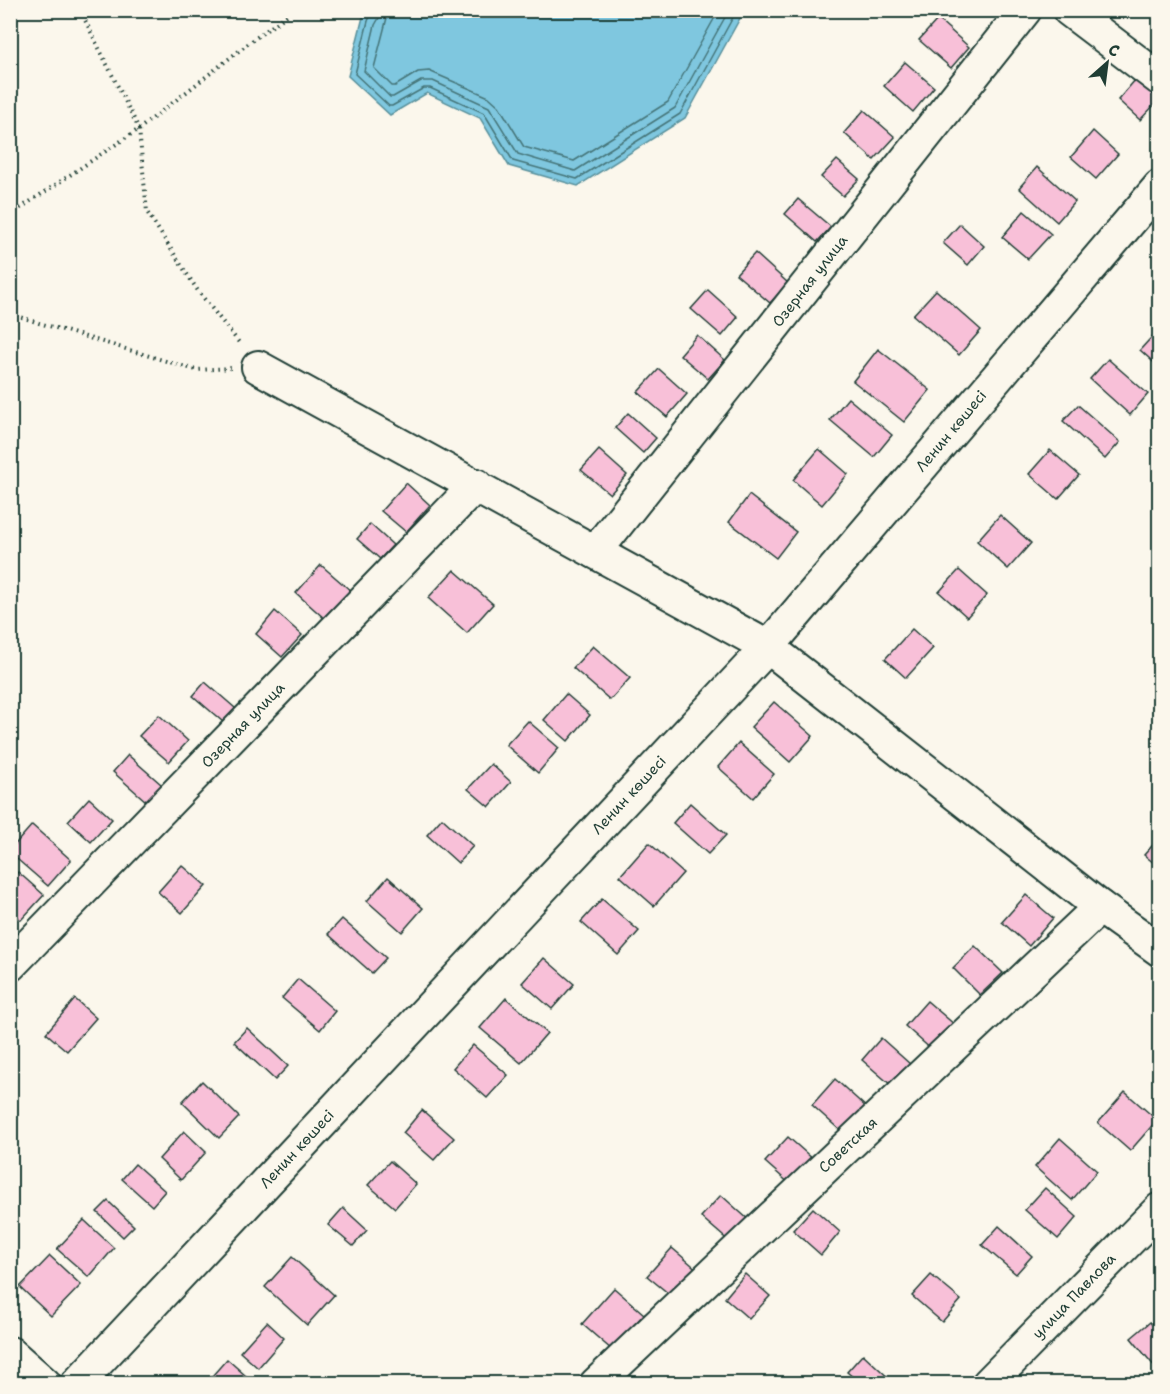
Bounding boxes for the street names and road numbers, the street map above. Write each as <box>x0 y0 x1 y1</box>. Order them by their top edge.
street label: Озерная улица <box>768 230 853 331</box>
street label: Ленин көшесі <box>911 386 991 476</box>
street label: Озерная улица <box>197 677 289 772</box>
street label: Ленин көшесі <box>587 751 671 839</box>
street label: Ленин көшесі <box>255 1105 339 1193</box>
street label: Советская <box>814 1113 882 1177</box>
street label: улица Павлова <box>1028 1248 1121 1343</box>

